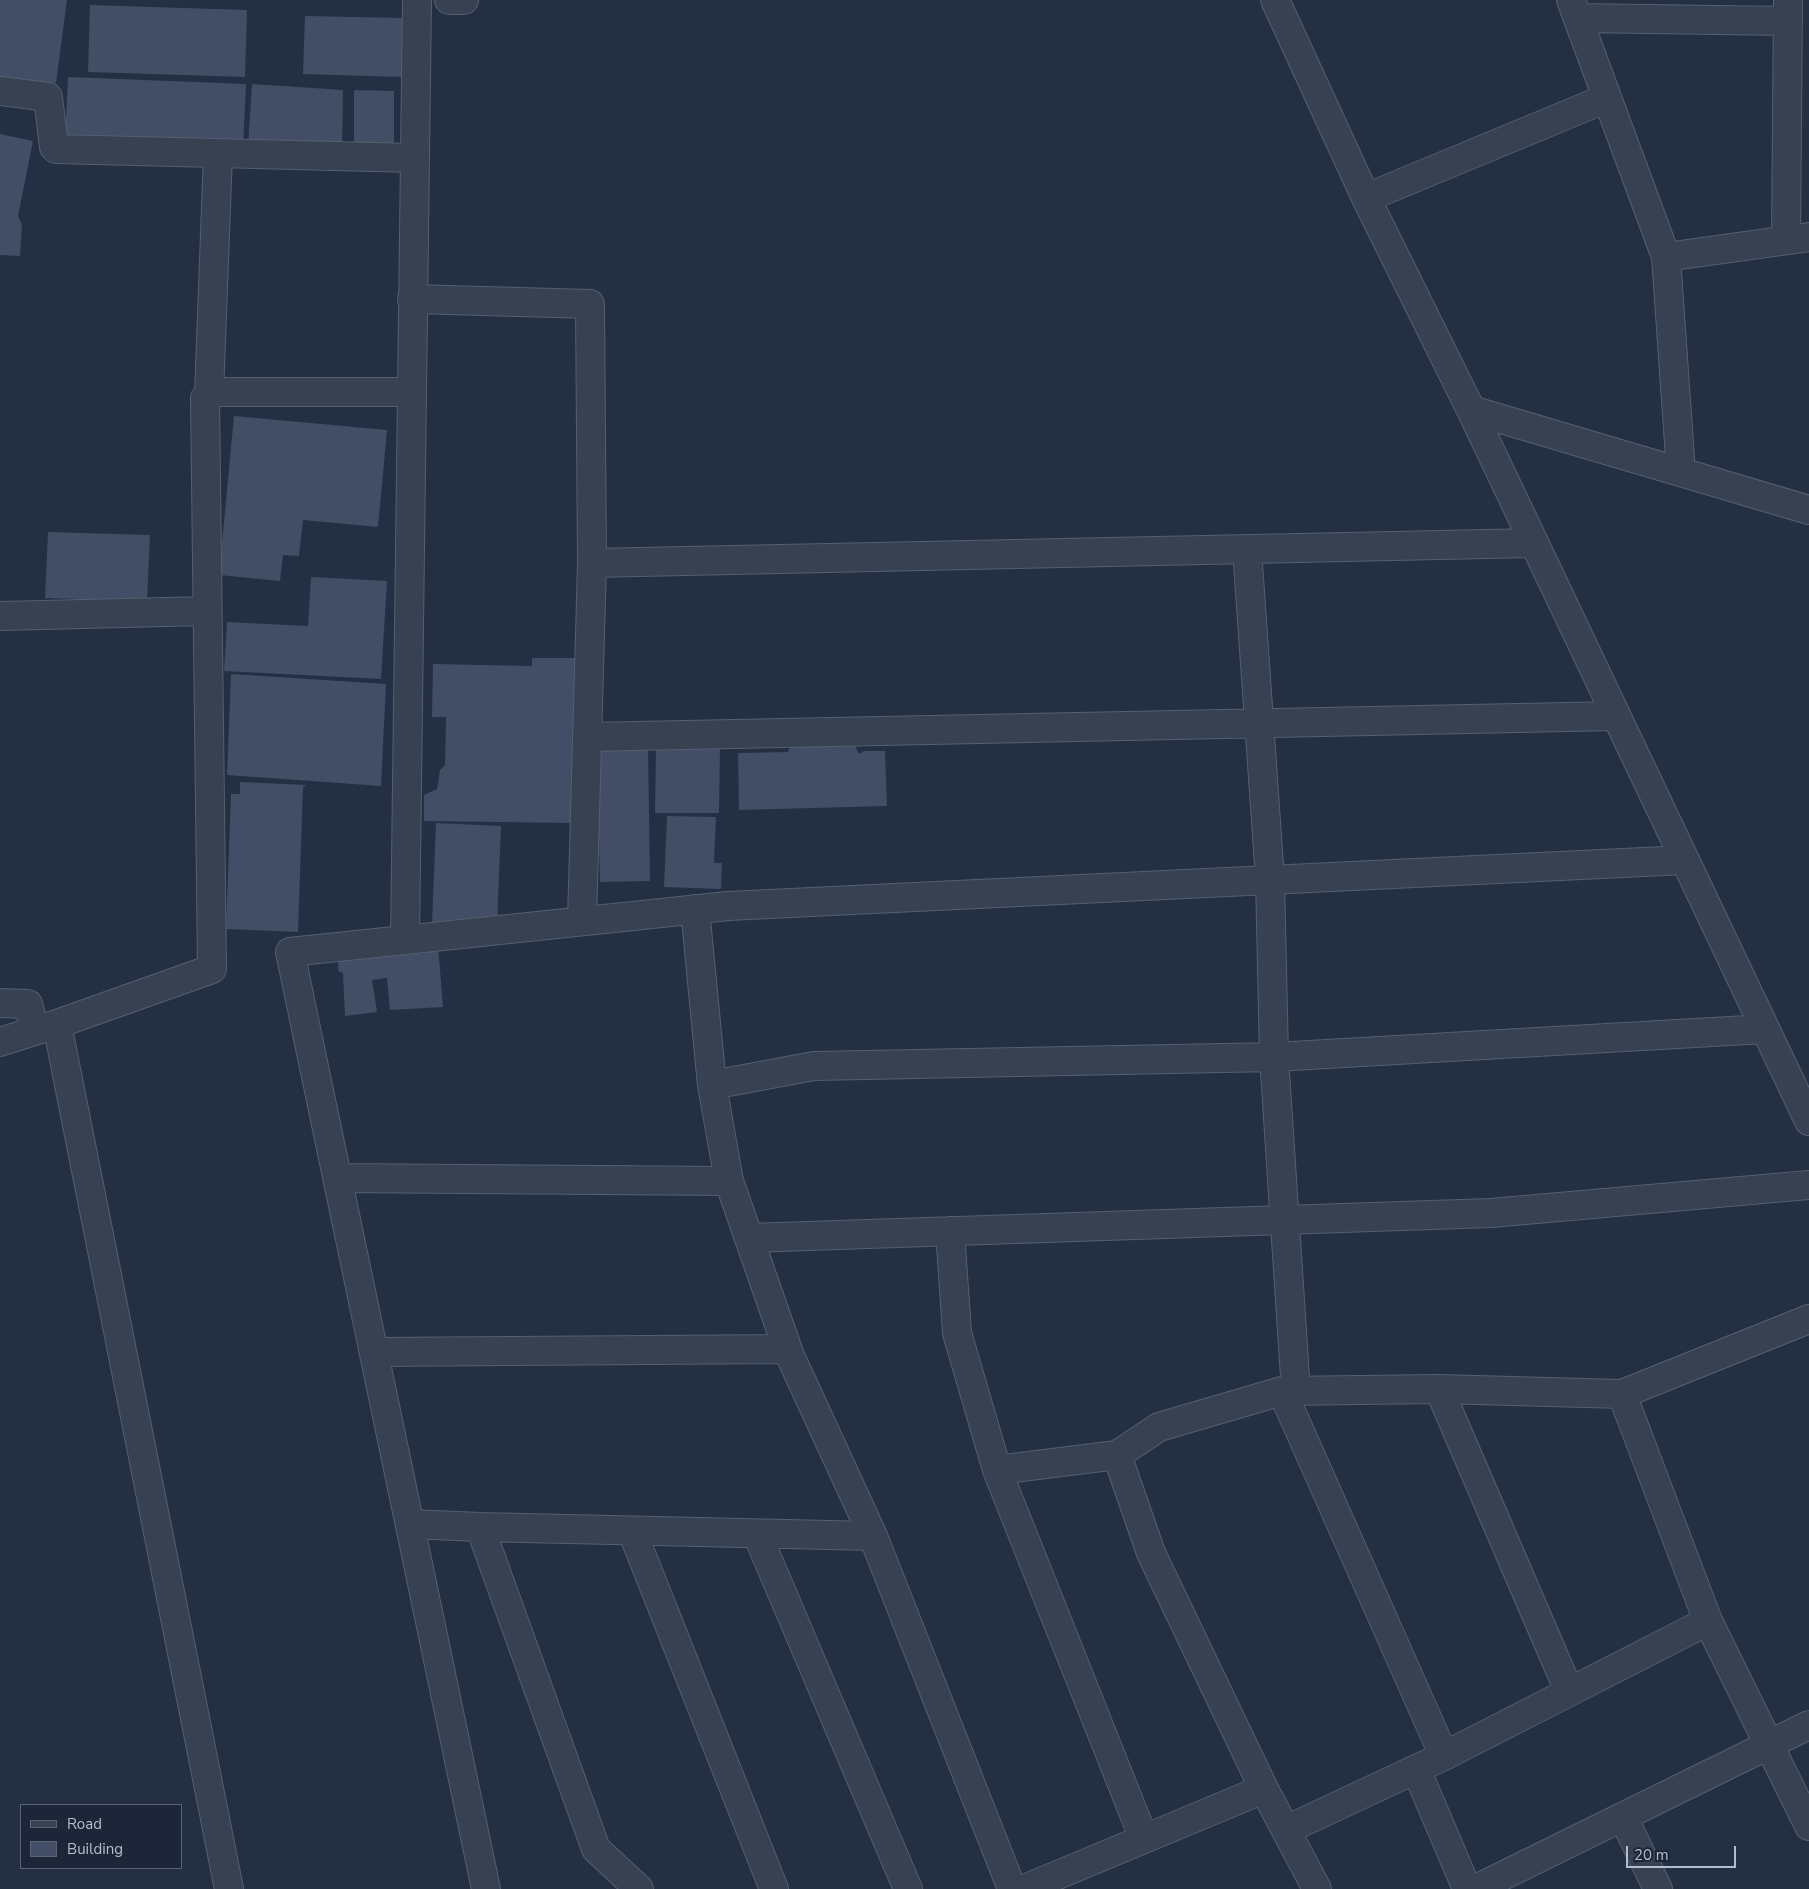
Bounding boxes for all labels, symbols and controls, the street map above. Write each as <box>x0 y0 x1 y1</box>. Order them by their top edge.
legend <box>20 1804 182 1869</box>
text: Road <box>67 1814 102 1834</box>
scale bar <box>1629 1836 1739 1868</box>
text: Building <box>67 1839 123 1859</box>
text: 20 m <box>1634 1845 1669 1865</box>

